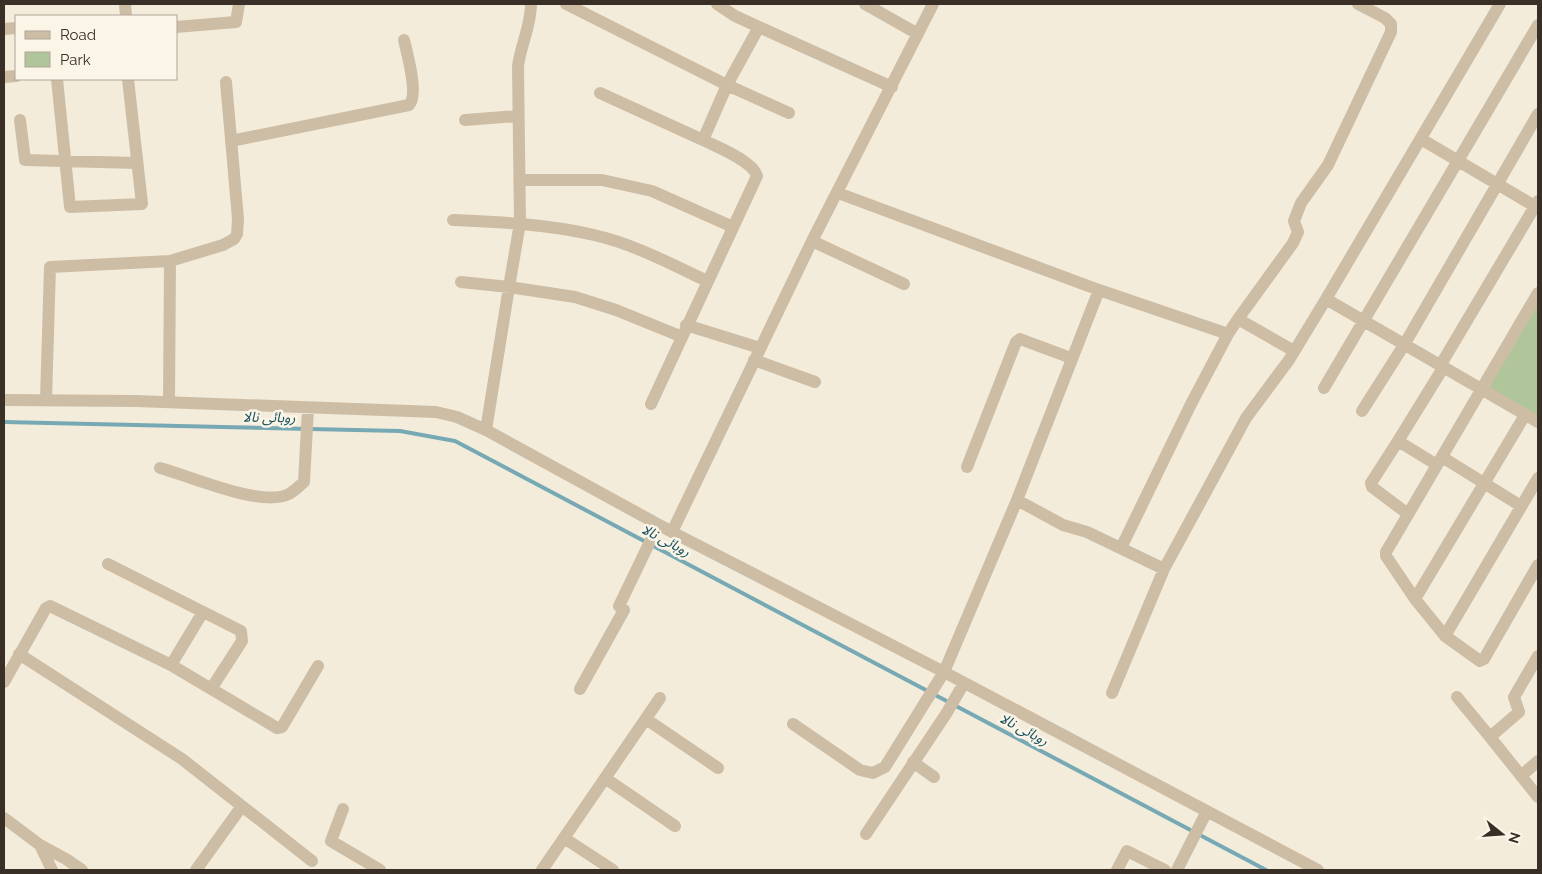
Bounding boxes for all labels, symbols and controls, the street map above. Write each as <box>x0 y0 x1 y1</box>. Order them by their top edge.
legend <box>15 15 178 80</box>
text: Road <box>60 26 96 44</box>
text: Park <box>60 51 91 69</box>
water label: روہائی نالا <box>242 409 296 426</box>
water label: روہائی نالا <box>638 521 693 560</box>
water label: روہائی نالا <box>996 710 1051 749</box>
north arrow <box>1477 809 1527 859</box>
text: N <box>1505 830 1524 845</box>

